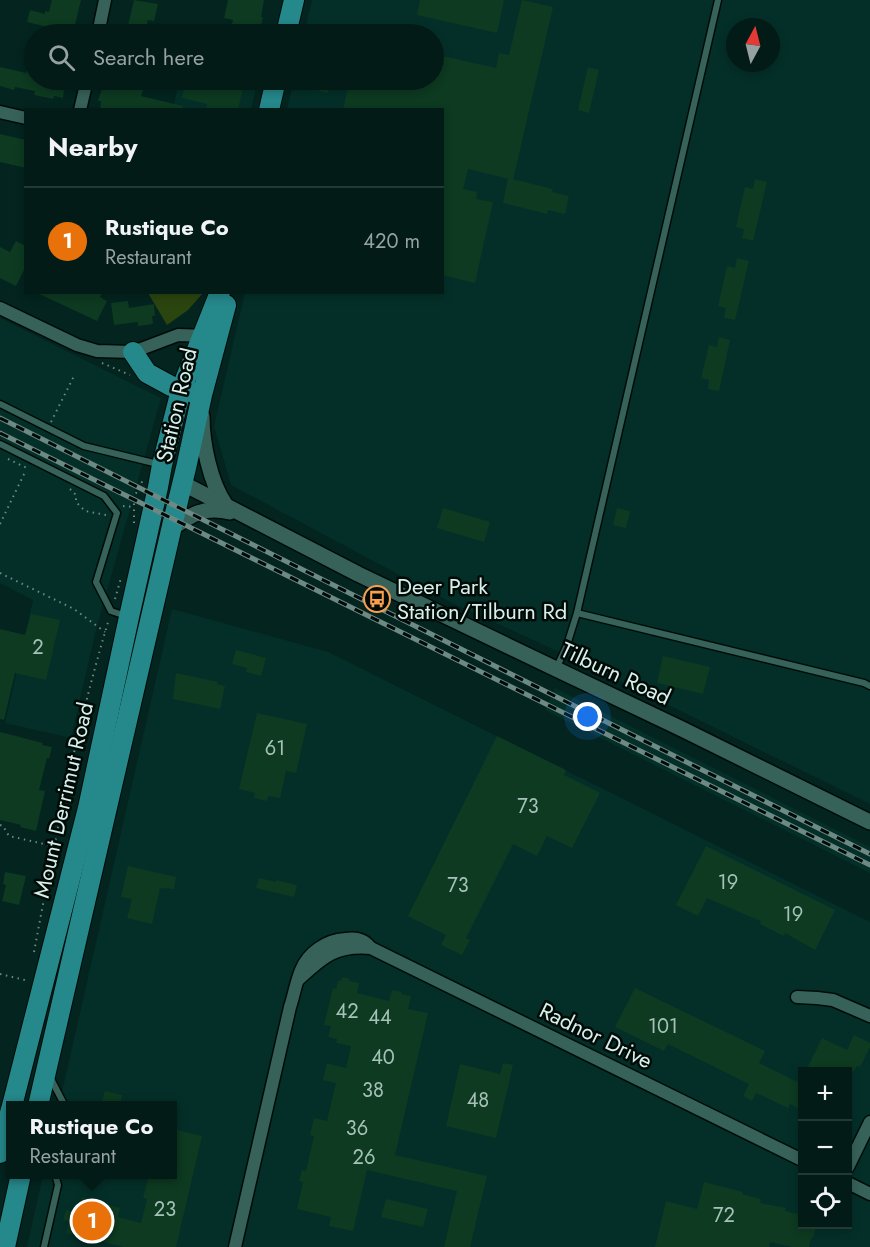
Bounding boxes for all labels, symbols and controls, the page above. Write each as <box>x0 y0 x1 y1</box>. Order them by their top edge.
north arrow <box>726 18 780 72</box>
search box <box>24 24 444 90</box>
icon: search <box>45 41 78 74</box>
text: Search here <box>93 41 204 73</box>
text: Nearby <box>48 128 137 166</box>
text: Rustique Co <box>105 211 229 243</box>
text: 1 <box>62 227 73 256</box>
text: 420 m <box>363 227 420 256</box>
text: Restaurant <box>105 243 191 272</box>
street label: Station Road <box>147 345 205 465</box>
place label: Deer Park Station/Tilburn Rd <box>397 570 567 627</box>
bus stop icon: Deer Park Station/Tilburn Rd <box>362 584 392 614</box>
house number: 2 <box>32 633 44 662</box>
street label: Tilburn Road <box>556 634 676 712</box>
street label: Mount Derrimut Road <box>25 699 101 901</box>
your location <box>573 702 602 731</box>
house number: 61 <box>265 734 285 763</box>
house number: 73 <box>517 792 539 821</box>
house number: 19 <box>718 868 738 897</box>
house number: 73 <box>447 871 469 900</box>
house number: 19 <box>783 900 803 929</box>
street label: Radnor Drive <box>534 994 658 1076</box>
house number: 42 <box>335 997 359 1026</box>
house number: 44 <box>368 1003 392 1032</box>
house number: 101 <box>648 1012 678 1041</box>
house number: 40 <box>371 1043 395 1072</box>
map controls <box>798 1067 852 1229</box>
button: + <box>798 1067 852 1121</box>
house number: 38 <box>362 1076 384 1105</box>
house number: 48 <box>467 1086 489 1115</box>
popup <box>6 1101 177 1179</box>
text: Rustique Co <box>30 1110 153 1142</box>
house number: 36 <box>346 1114 368 1143</box>
button: − <box>798 1121 852 1175</box>
text: Restaurant <box>30 1142 116 1171</box>
house number: 26 <box>353 1143 375 1172</box>
button: locate <box>798 1175 852 1229</box>
house number: 23 <box>154 1195 176 1224</box>
pin: 1 <box>72 1198 112 1244</box>
house number: 72 <box>713 1201 735 1230</box>

